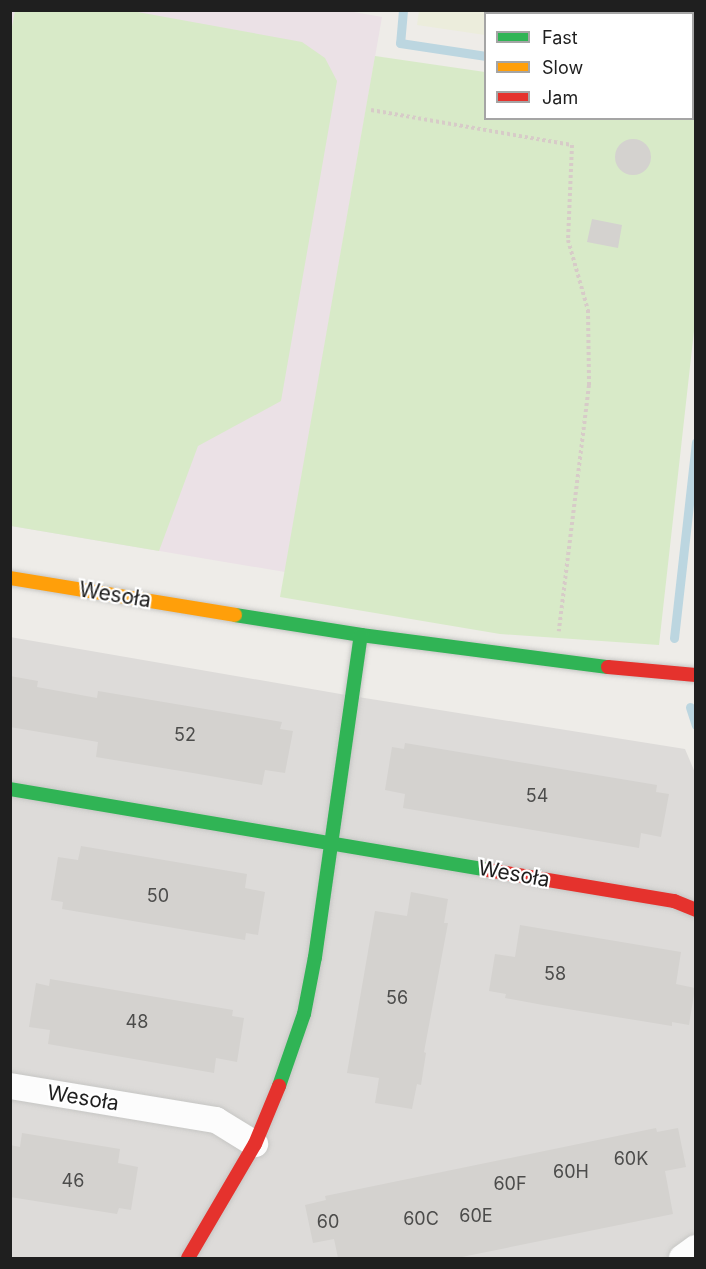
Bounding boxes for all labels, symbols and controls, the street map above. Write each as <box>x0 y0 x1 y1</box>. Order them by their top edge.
legend <box>484 12 694 120</box>
text: Fast <box>542 27 578 48</box>
text: Slow <box>542 57 583 78</box>
text: Jam <box>542 87 578 108</box>
street label: Wesoła <box>77 577 153 613</box>
house number: 52 <box>174 724 196 746</box>
house number: 54 <box>526 785 548 807</box>
street label: Wesoła <box>476 855 552 893</box>
house number: 50 <box>147 885 169 907</box>
house number: 58 <box>544 963 566 985</box>
house number: 56 <box>386 987 408 1009</box>
house number: 48 <box>126 1011 148 1033</box>
street label: Wesoła <box>45 1080 121 1116</box>
house number: 60K <box>614 1148 648 1170</box>
house number: 60H <box>553 1161 589 1183</box>
house number: 46 <box>62 1170 84 1192</box>
house number: 60F <box>493 1173 527 1195</box>
house number: 60E <box>459 1205 493 1227</box>
house number: 60C <box>403 1208 439 1230</box>
house number: 60 <box>317 1211 339 1233</box>

